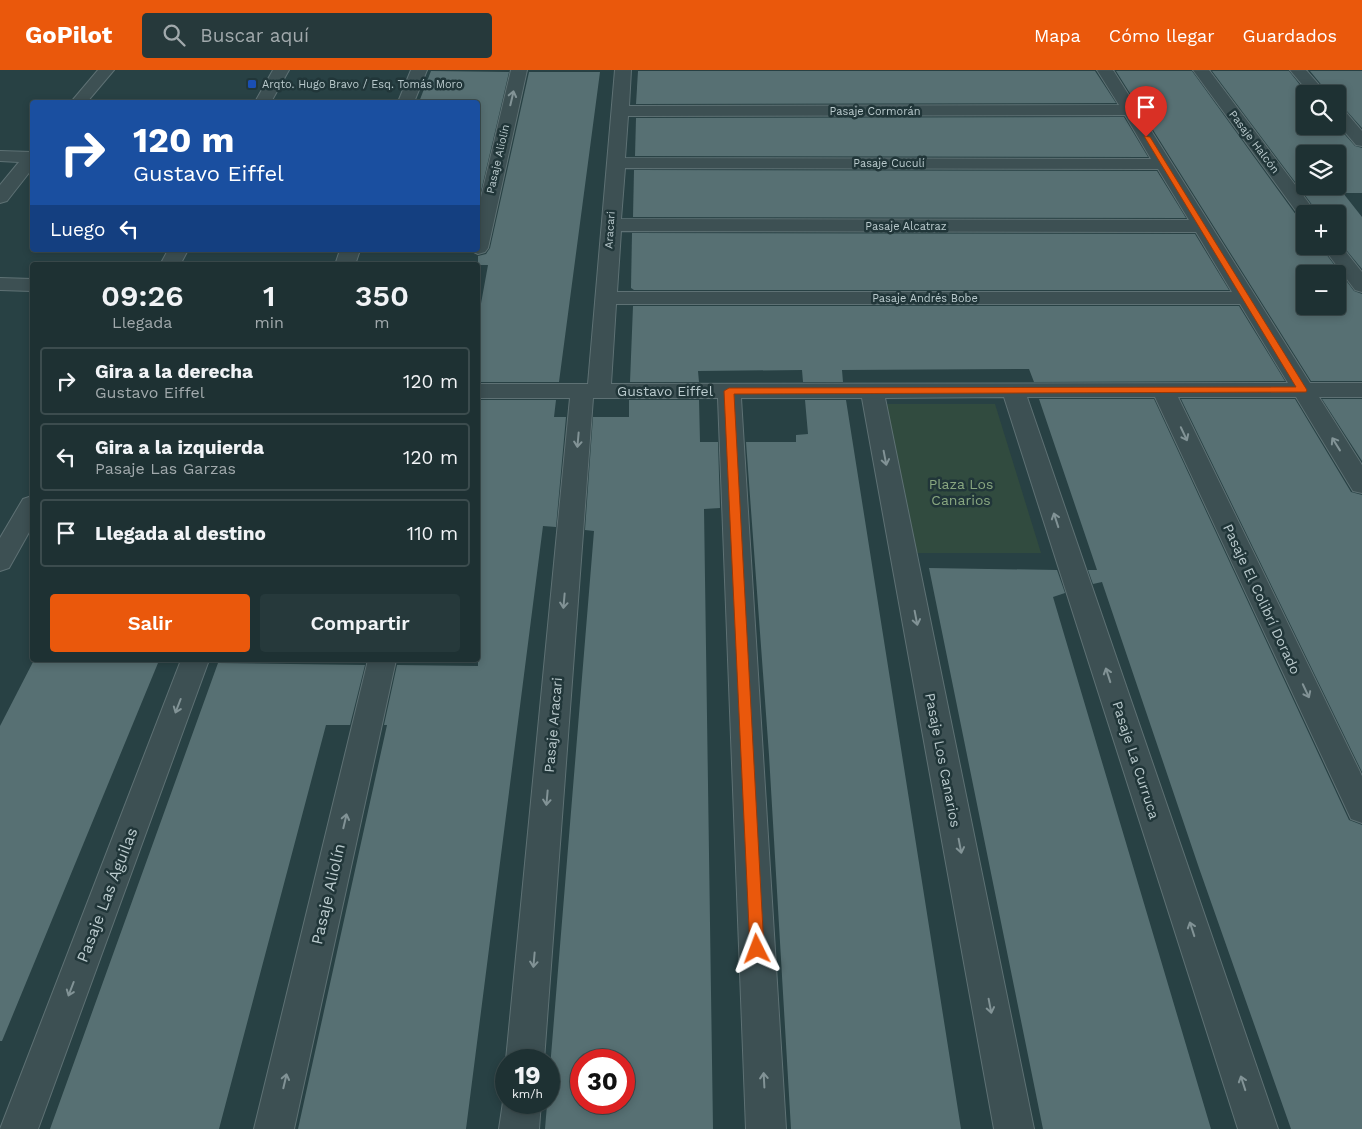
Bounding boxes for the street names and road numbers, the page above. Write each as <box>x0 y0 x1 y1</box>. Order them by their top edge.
street label: Pasaje Cormorán <box>829 105 921 118</box>
street label: Pasaje Halcón <box>1226 108 1282 176</box>
street label: Pasaje Aliolín <box>484 123 512 195</box>
street label: Pasaje Cuculí <box>853 157 925 170</box>
street label: Aracari <box>602 211 618 249</box>
street label: Pasaje Alcatraz <box>865 220 947 233</box>
street label: Pasaje Andrés Bobe <box>872 292 978 305</box>
street label: Gustavo Eiffel <box>617 383 714 399</box>
street label: Pasaje El Colibrí Dorado <box>1220 521 1304 677</box>
street label: Pasaje Aracari <box>541 677 565 773</box>
street label: Pasaje Los Canarios <box>922 692 964 828</box>
street label: Pasaje La Curruca <box>1109 699 1163 821</box>
street label: Pasaje Las Águilas <box>73 825 141 965</box>
street label: Pasaje Aliolín <box>307 842 349 946</box>

